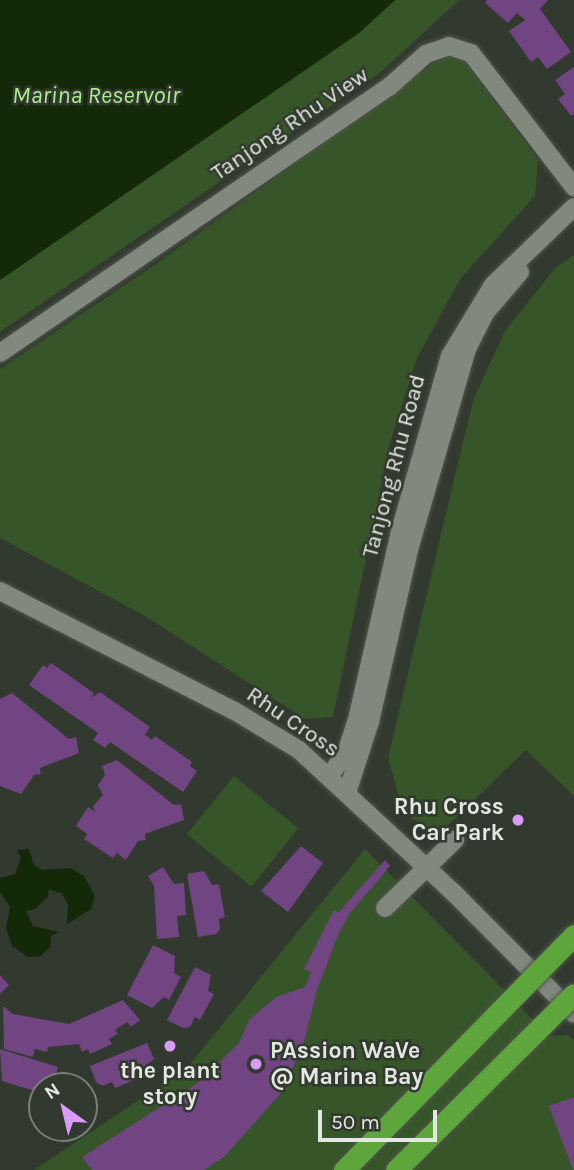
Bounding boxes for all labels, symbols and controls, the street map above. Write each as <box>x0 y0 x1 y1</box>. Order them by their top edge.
street label: Tanjong Rhu View <box>206 61 374 187</box>
water label: Marina Reservoir <box>12 82 180 110</box>
street label: Tanjong Rhu Road <box>356 371 432 561</box>
street label: Rhu Cross <box>241 681 345 763</box>
place label: Rhu Cross Car Park <box>394 793 504 847</box>
marker: Rhu Cross Car Park <box>510 812 526 828</box>
place label: PAssion WaVe @ Marina Bay <box>270 1037 423 1091</box>
marker: the plant story <box>162 1038 178 1054</box>
marker: PAssion WaVe @ Marina Bay <box>248 1056 264 1072</box>
place label: the plant story <box>120 1057 220 1111</box>
north arrow <box>28 1072 98 1142</box>
text: N <box>41 1078 64 1104</box>
scale bar <box>322 1096 441 1140</box>
text: 50 m <box>331 1110 380 1134</box>

